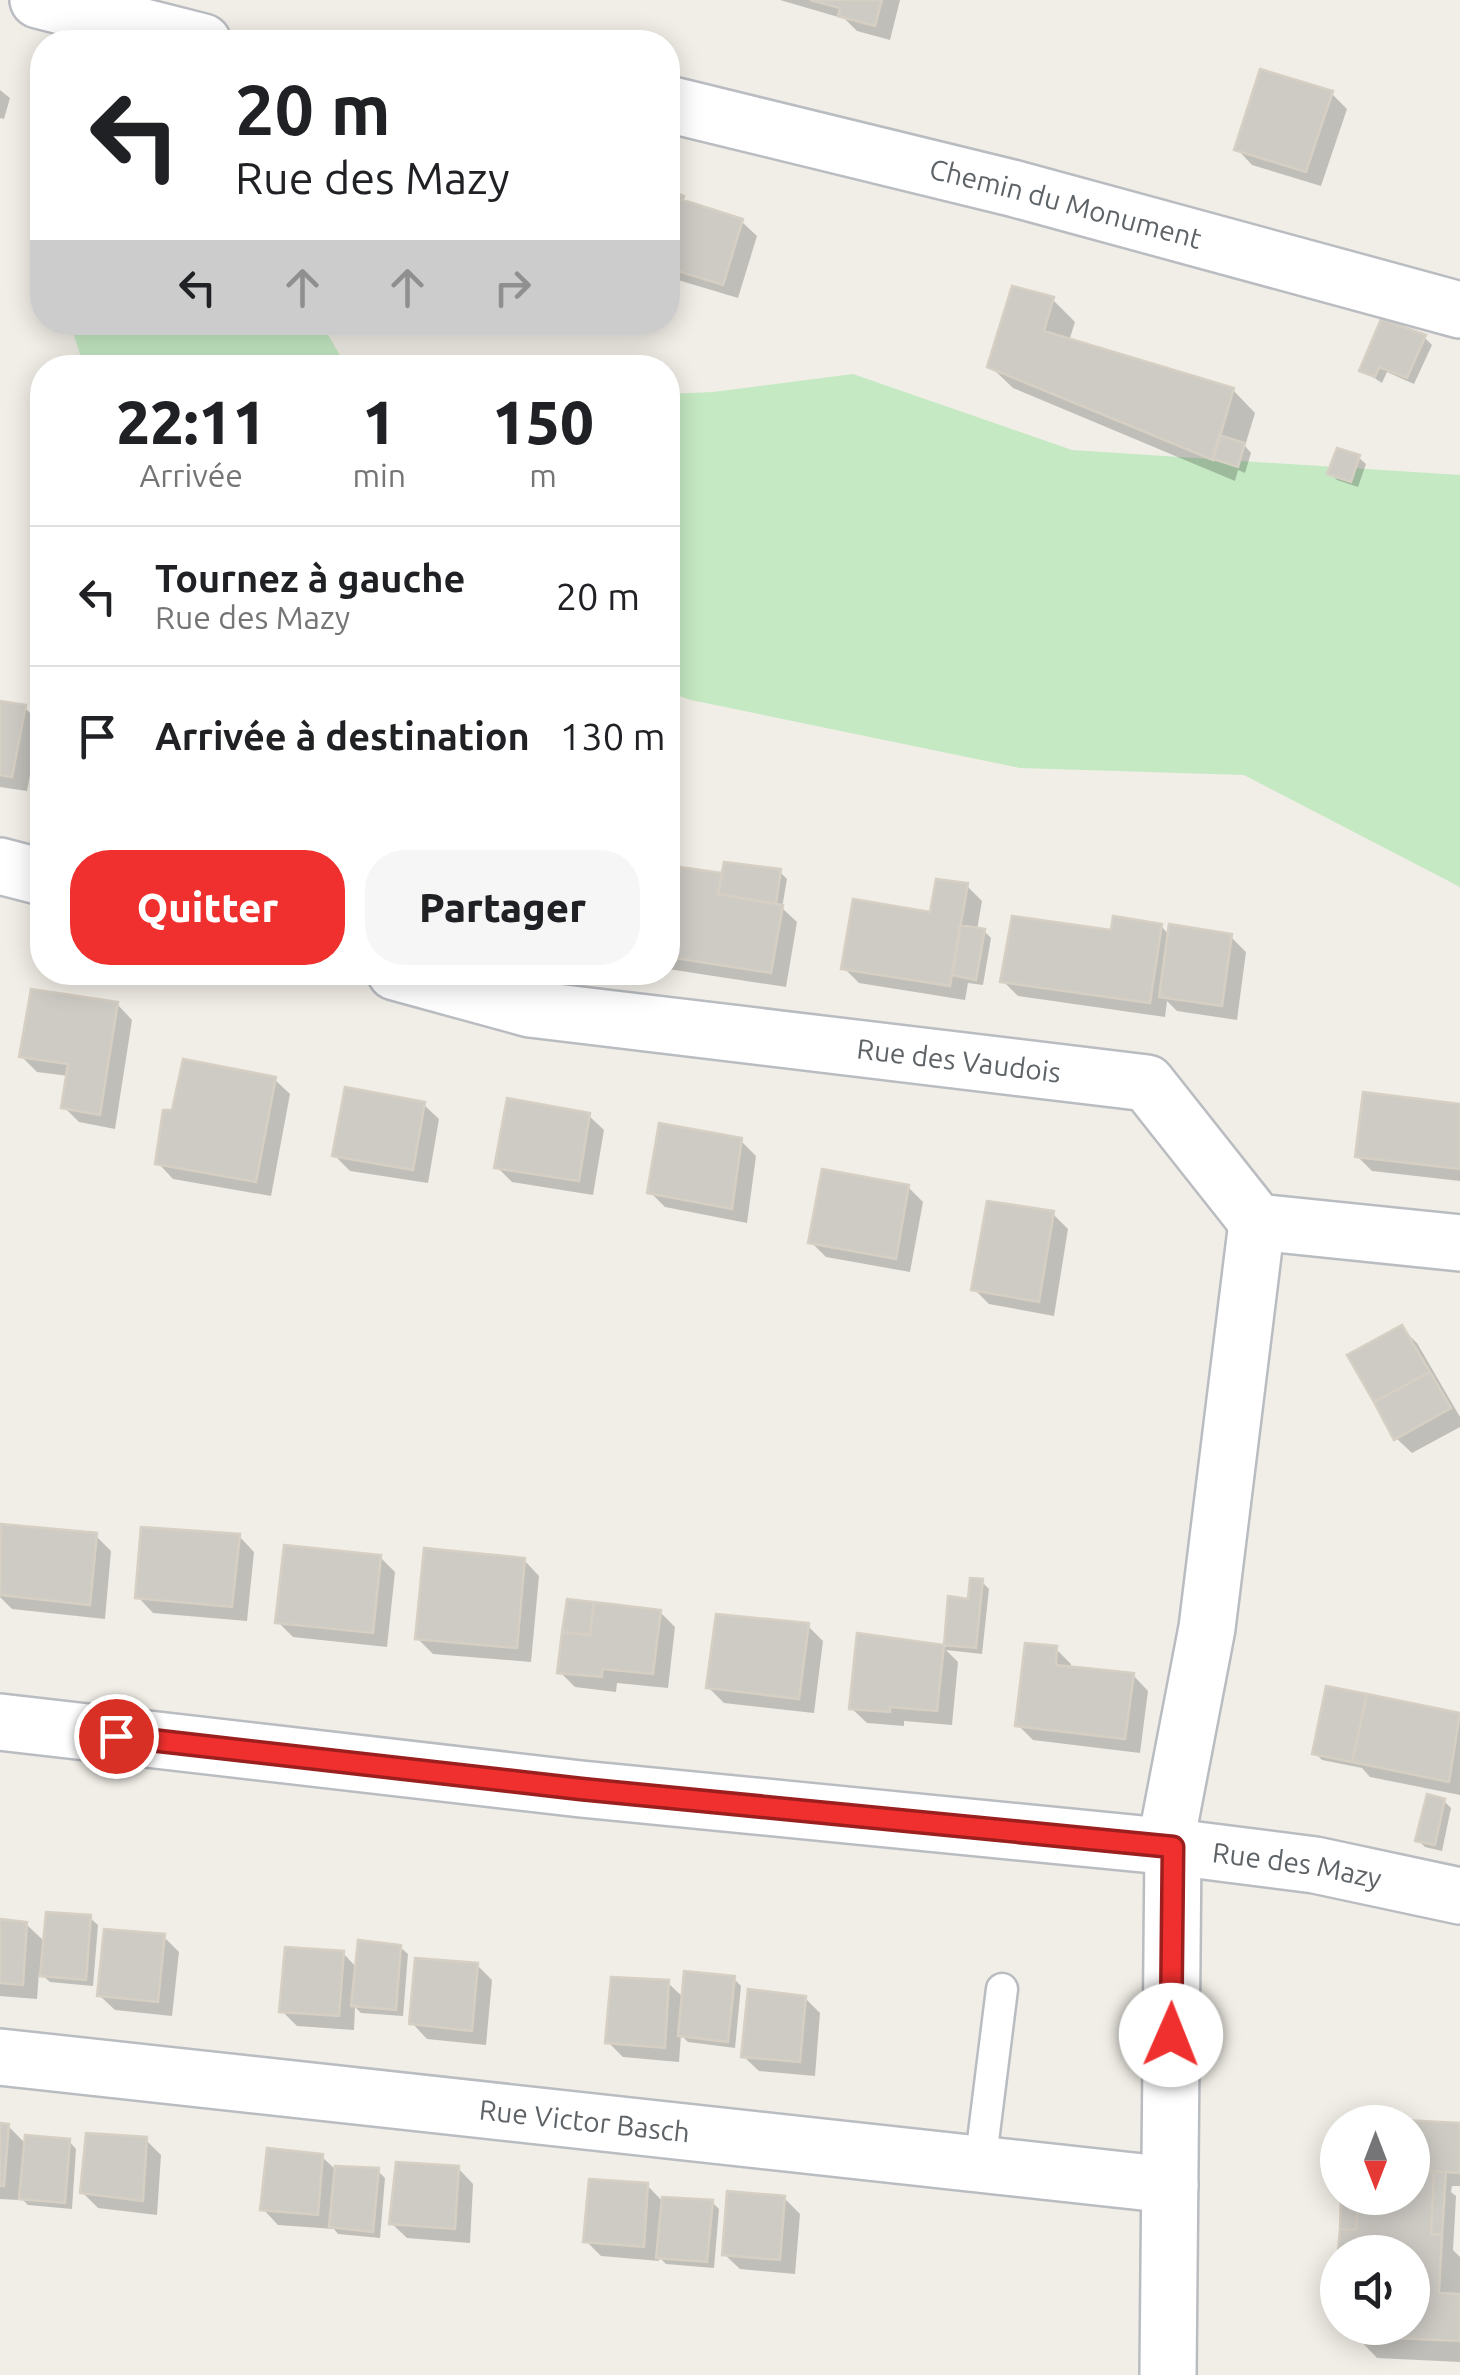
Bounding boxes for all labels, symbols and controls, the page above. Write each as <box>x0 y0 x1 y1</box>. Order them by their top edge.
icon: left <box>70 70 200 200</box>
text: 20 m <box>235 70 391 148</box>
text: Rue des Mazy <box>235 152 510 203</box>
street label: Chemin du Monument <box>927 152 1205 254</box>
icon: left <box>170 260 225 315</box>
icon: ahead <box>275 260 330 315</box>
icon: ahead <box>380 260 435 315</box>
icon: right <box>485 260 540 315</box>
text: 22:11 <box>116 388 266 455</box>
text: 1 <box>362 388 396 455</box>
text: 150 <box>492 388 594 455</box>
text: Arrivée <box>139 457 243 493</box>
text: min <box>352 457 406 493</box>
text: m <box>529 457 557 493</box>
text: Tournez à gauche <box>155 557 465 599</box>
icon: left <box>70 569 125 624</box>
text: 20 m <box>556 575 640 617</box>
text: Rue des Mazy <box>155 599 350 635</box>
icon: arrive <box>70 709 125 764</box>
text: Arrivée à destination <box>155 715 530 757</box>
text: 130 m <box>560 715 666 757</box>
button: Quitter <box>70 850 345 965</box>
button: Partager <box>365 850 640 965</box>
street label: Rue des Vaudois <box>855 1032 1063 1088</box>
pin <box>74 1694 159 1779</box>
icon: arrive <box>89 1709 144 1764</box>
street label: Rue des Mazy <box>1211 1836 1385 1894</box>
position arrow <box>1119 1983 1223 2087</box>
street label: Rue Victor Basch <box>478 2094 691 2147</box>
north arrow <box>1320 2105 1430 2215</box>
map controls <box>1320 2105 1430 2345</box>
button: sound <box>1320 2235 1430 2345</box>

